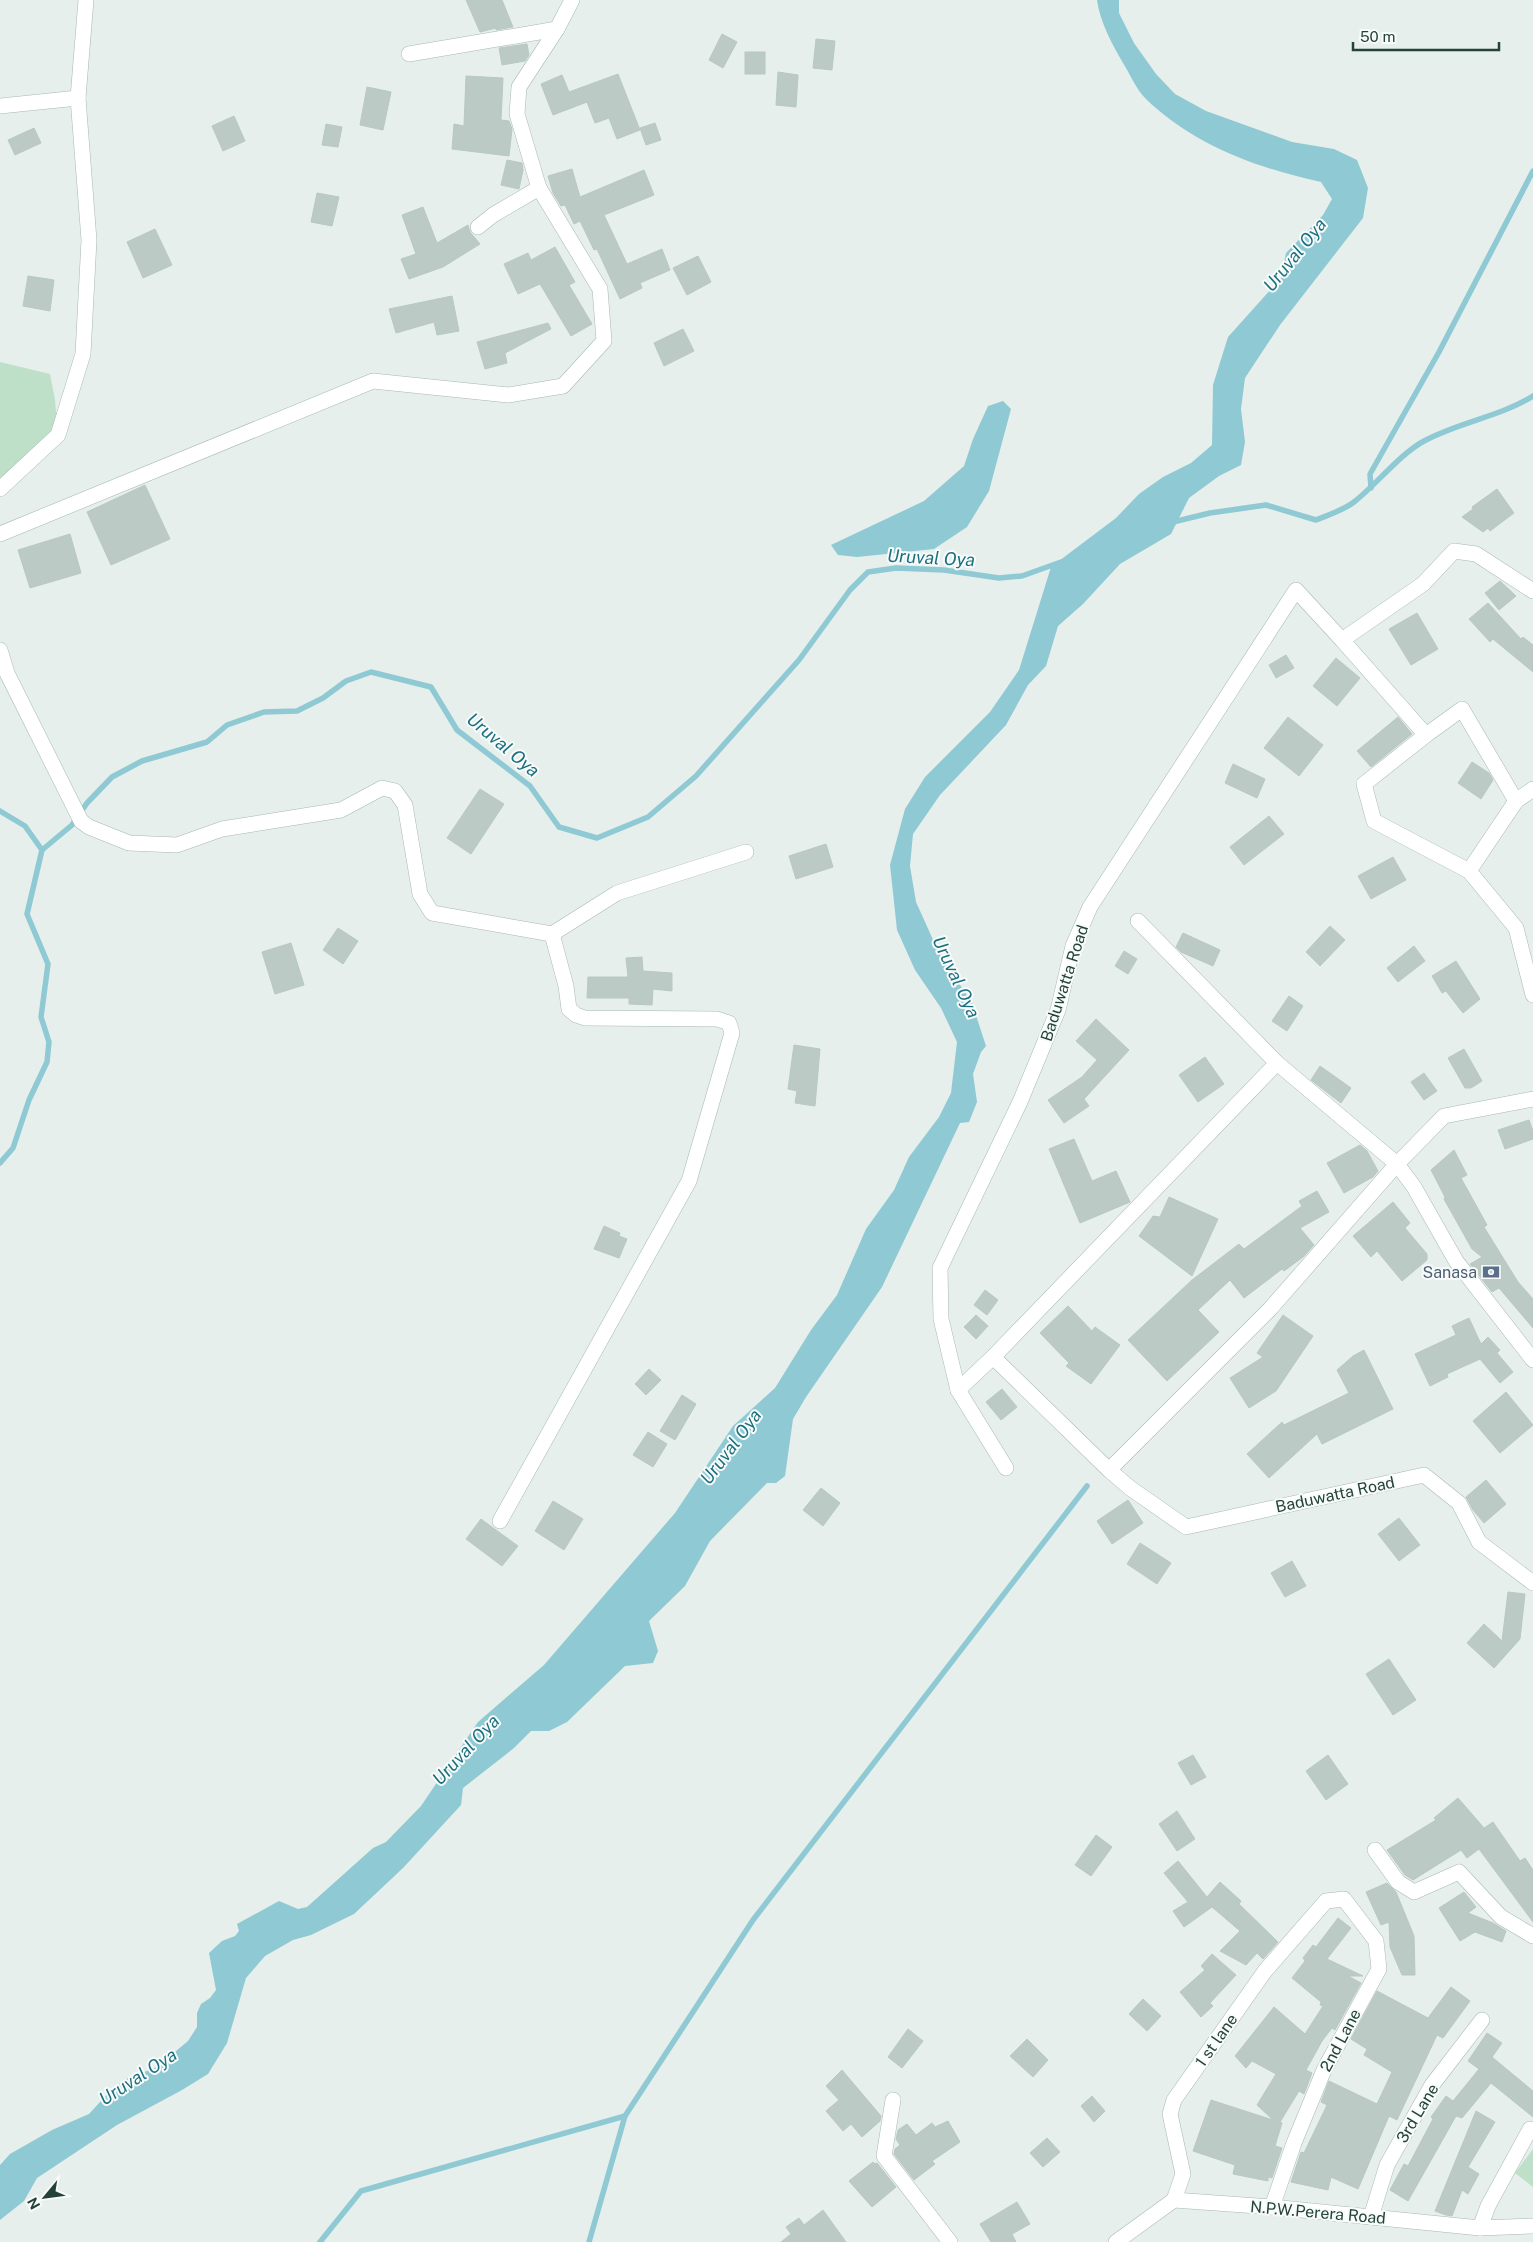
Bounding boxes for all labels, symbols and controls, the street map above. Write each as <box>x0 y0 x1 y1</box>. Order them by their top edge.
scale bar <box>1353 20 1499 52</box>
text: 50 m <box>1360 28 1395 45</box>
water label: Uruval Oya <box>1259 214 1330 296</box>
water label: Uruval Oya <box>886 545 976 570</box>
water label: Uruval Oya <box>463 708 544 781</box>
street label: Baduwatta Road <box>1037 922 1092 1044</box>
water label: Uruval Oya <box>928 932 985 1021</box>
bank icon: Sanasa <box>1481 1262 1501 1282</box>
place label: Sanasa <box>1423 1263 1477 1282</box>
water label: Uruval Oya <box>696 1405 765 1488</box>
street label: Baduwatta Road <box>1274 1473 1396 1516</box>
water label: Uruval Oya <box>428 1710 503 1789</box>
street label: 2nd Lane <box>1316 2006 1365 2075</box>
street label: 1 st lane <box>1191 2010 1241 2070</box>
water label: Uruval Oya <box>95 2044 180 2109</box>
street label: 3rd Lane <box>1392 2080 1443 2146</box>
north arrow <box>20 2172 70 2222</box>
text: N <box>24 2195 43 2212</box>
street label: N.P.W.Perera Road <box>1249 2197 1387 2228</box>

